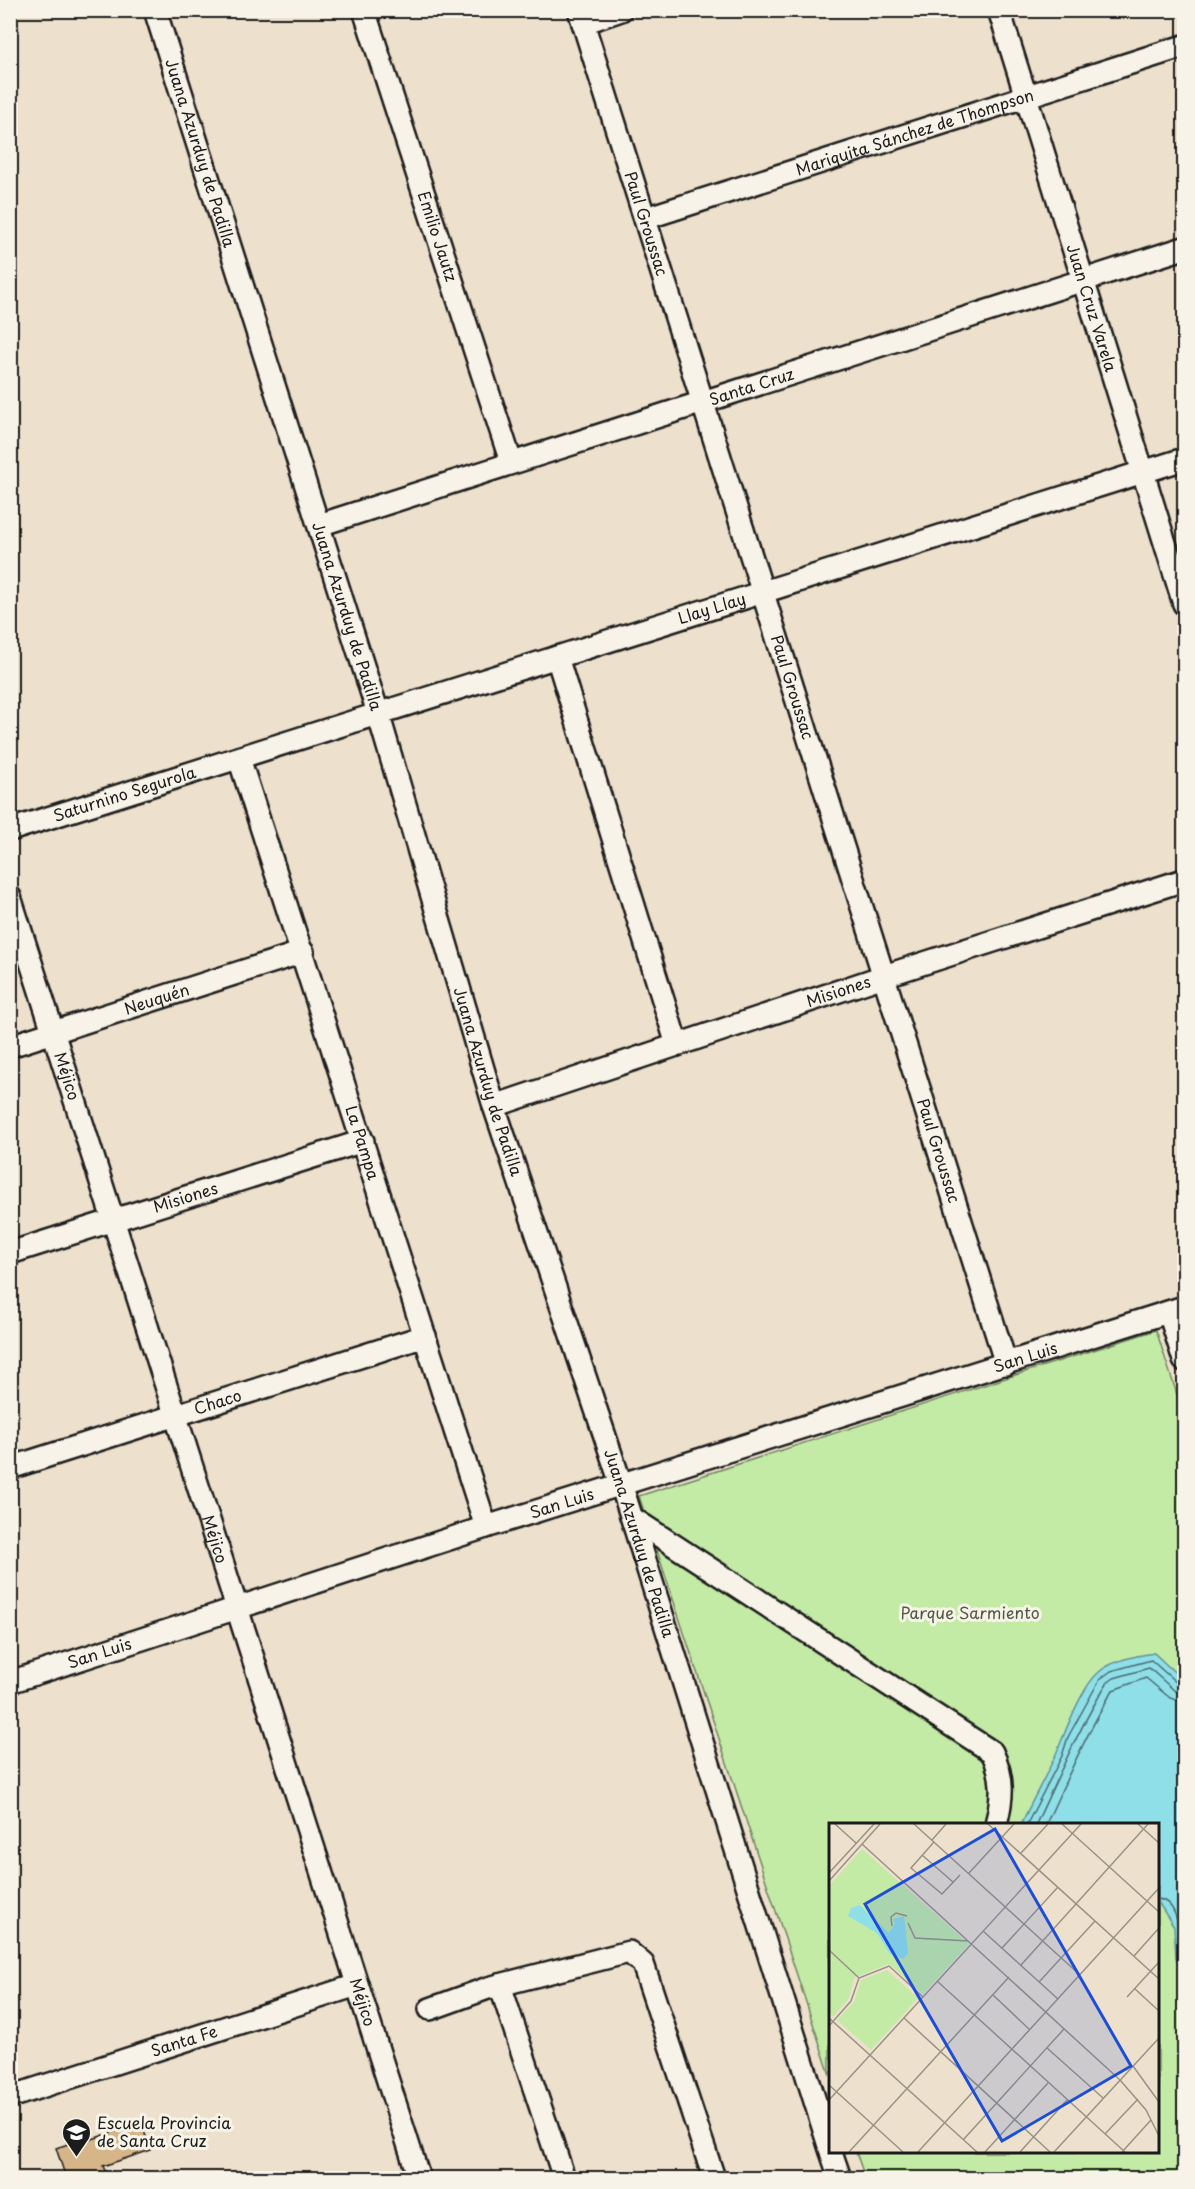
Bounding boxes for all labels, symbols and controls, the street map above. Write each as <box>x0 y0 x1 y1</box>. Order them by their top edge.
street label: Juana Azurduy de Padilla <box>160 55 242 250</box>
street label: Mariquita Sánchez de Thompson <box>792 82 1036 180</box>
street label: Paul Groussac <box>620 168 675 279</box>
street label: Emilio Jautz <box>413 188 465 285</box>
street label: Juan Cruz Varela <box>1062 241 1124 375</box>
street label: Santa Cruz <box>706 361 797 410</box>
street label: Juana Azurduy de Padilla <box>307 519 389 713</box>
street label: Llay Llay <box>675 585 748 629</box>
street label: Paul Groussac <box>766 632 821 742</box>
street label: Saturnino Segurola <box>50 759 199 827</box>
street label: Misiones <box>803 968 873 1012</box>
street label: Neuquén <box>121 976 192 1020</box>
street label: Juana Azurduy de Padilla <box>448 984 530 1179</box>
street label: Méjico <box>49 1049 87 1103</box>
street label: Paul Groussac <box>912 1095 967 1206</box>
street label: La Pampa <box>340 1102 387 1183</box>
street label: Misiones <box>150 1175 220 1218</box>
street label: San Luis <box>990 1335 1060 1377</box>
street label: Chaco <box>191 1382 244 1420</box>
street label: Juana Azurduy de Padilla <box>599 1445 682 1640</box>
street label: San Luis <box>526 1481 597 1524</box>
street label: Méjico <box>197 1512 235 1566</box>
park label: Parque Sarmiento <box>900 1600 1040 1624</box>
street label: San Luis <box>64 1630 134 1674</box>
inset map <box>829 1823 1159 2153</box>
street label: Méjico <box>345 1974 383 2029</box>
street label: Santa Fe <box>148 2018 220 2062</box>
place label: Escuela Provincia de Santa Cruz <box>97 2110 231 2152</box>
school or university icon: Escuela Provincia de Santa Cruz <box>60 2116 92 2158</box>

